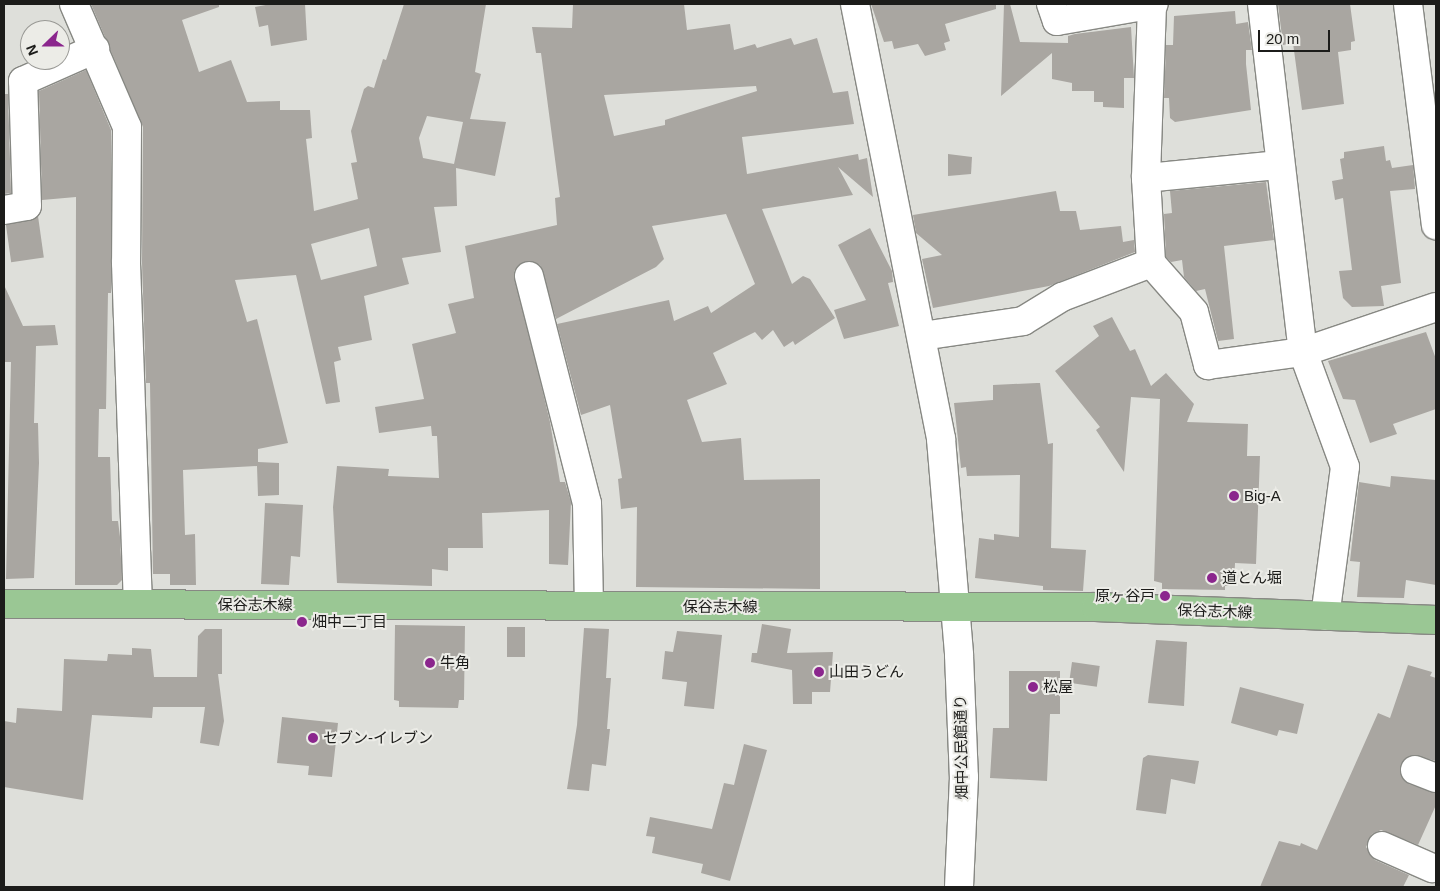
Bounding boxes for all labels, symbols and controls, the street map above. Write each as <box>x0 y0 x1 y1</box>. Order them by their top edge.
north arrow <box>20 20 70 70</box>
scale bar <box>1260 20 1332 52</box>
text: 20 m <box>1266 30 1299 47</box>
text: N <box>23 43 41 58</box>
place label: Big-A <box>1244 487 1281 505</box>
marker: Big-A <box>1228 490 1240 502</box>
place label: 道とん堀 <box>1222 569 1282 587</box>
marker: 道とん堀 <box>1206 572 1218 584</box>
place label: 原ヶ谷戸 <box>1095 587 1155 605</box>
marker: 原ヶ谷戸 <box>1159 590 1171 602</box>
street label: 保谷志木線 <box>218 596 292 614</box>
street label: 保谷志木線 <box>683 598 757 616</box>
street label: 保谷志木線 <box>1177 601 1253 621</box>
place label: 畑中二丁目 <box>312 613 387 631</box>
marker: 畑中二丁目 <box>296 616 308 628</box>
place label: 牛角 <box>440 654 470 672</box>
marker: 牛角 <box>424 657 436 669</box>
place label: 山田うどん <box>829 663 904 681</box>
marker: 山田うどん <box>813 666 825 678</box>
place label: 松屋 <box>1043 678 1073 696</box>
marker: 松屋 <box>1027 681 1039 693</box>
street label: 畑中公民館通り <box>951 694 971 800</box>
place label: セブン-イレブン <box>323 729 433 747</box>
marker: セブン-イレブン <box>307 732 319 744</box>

